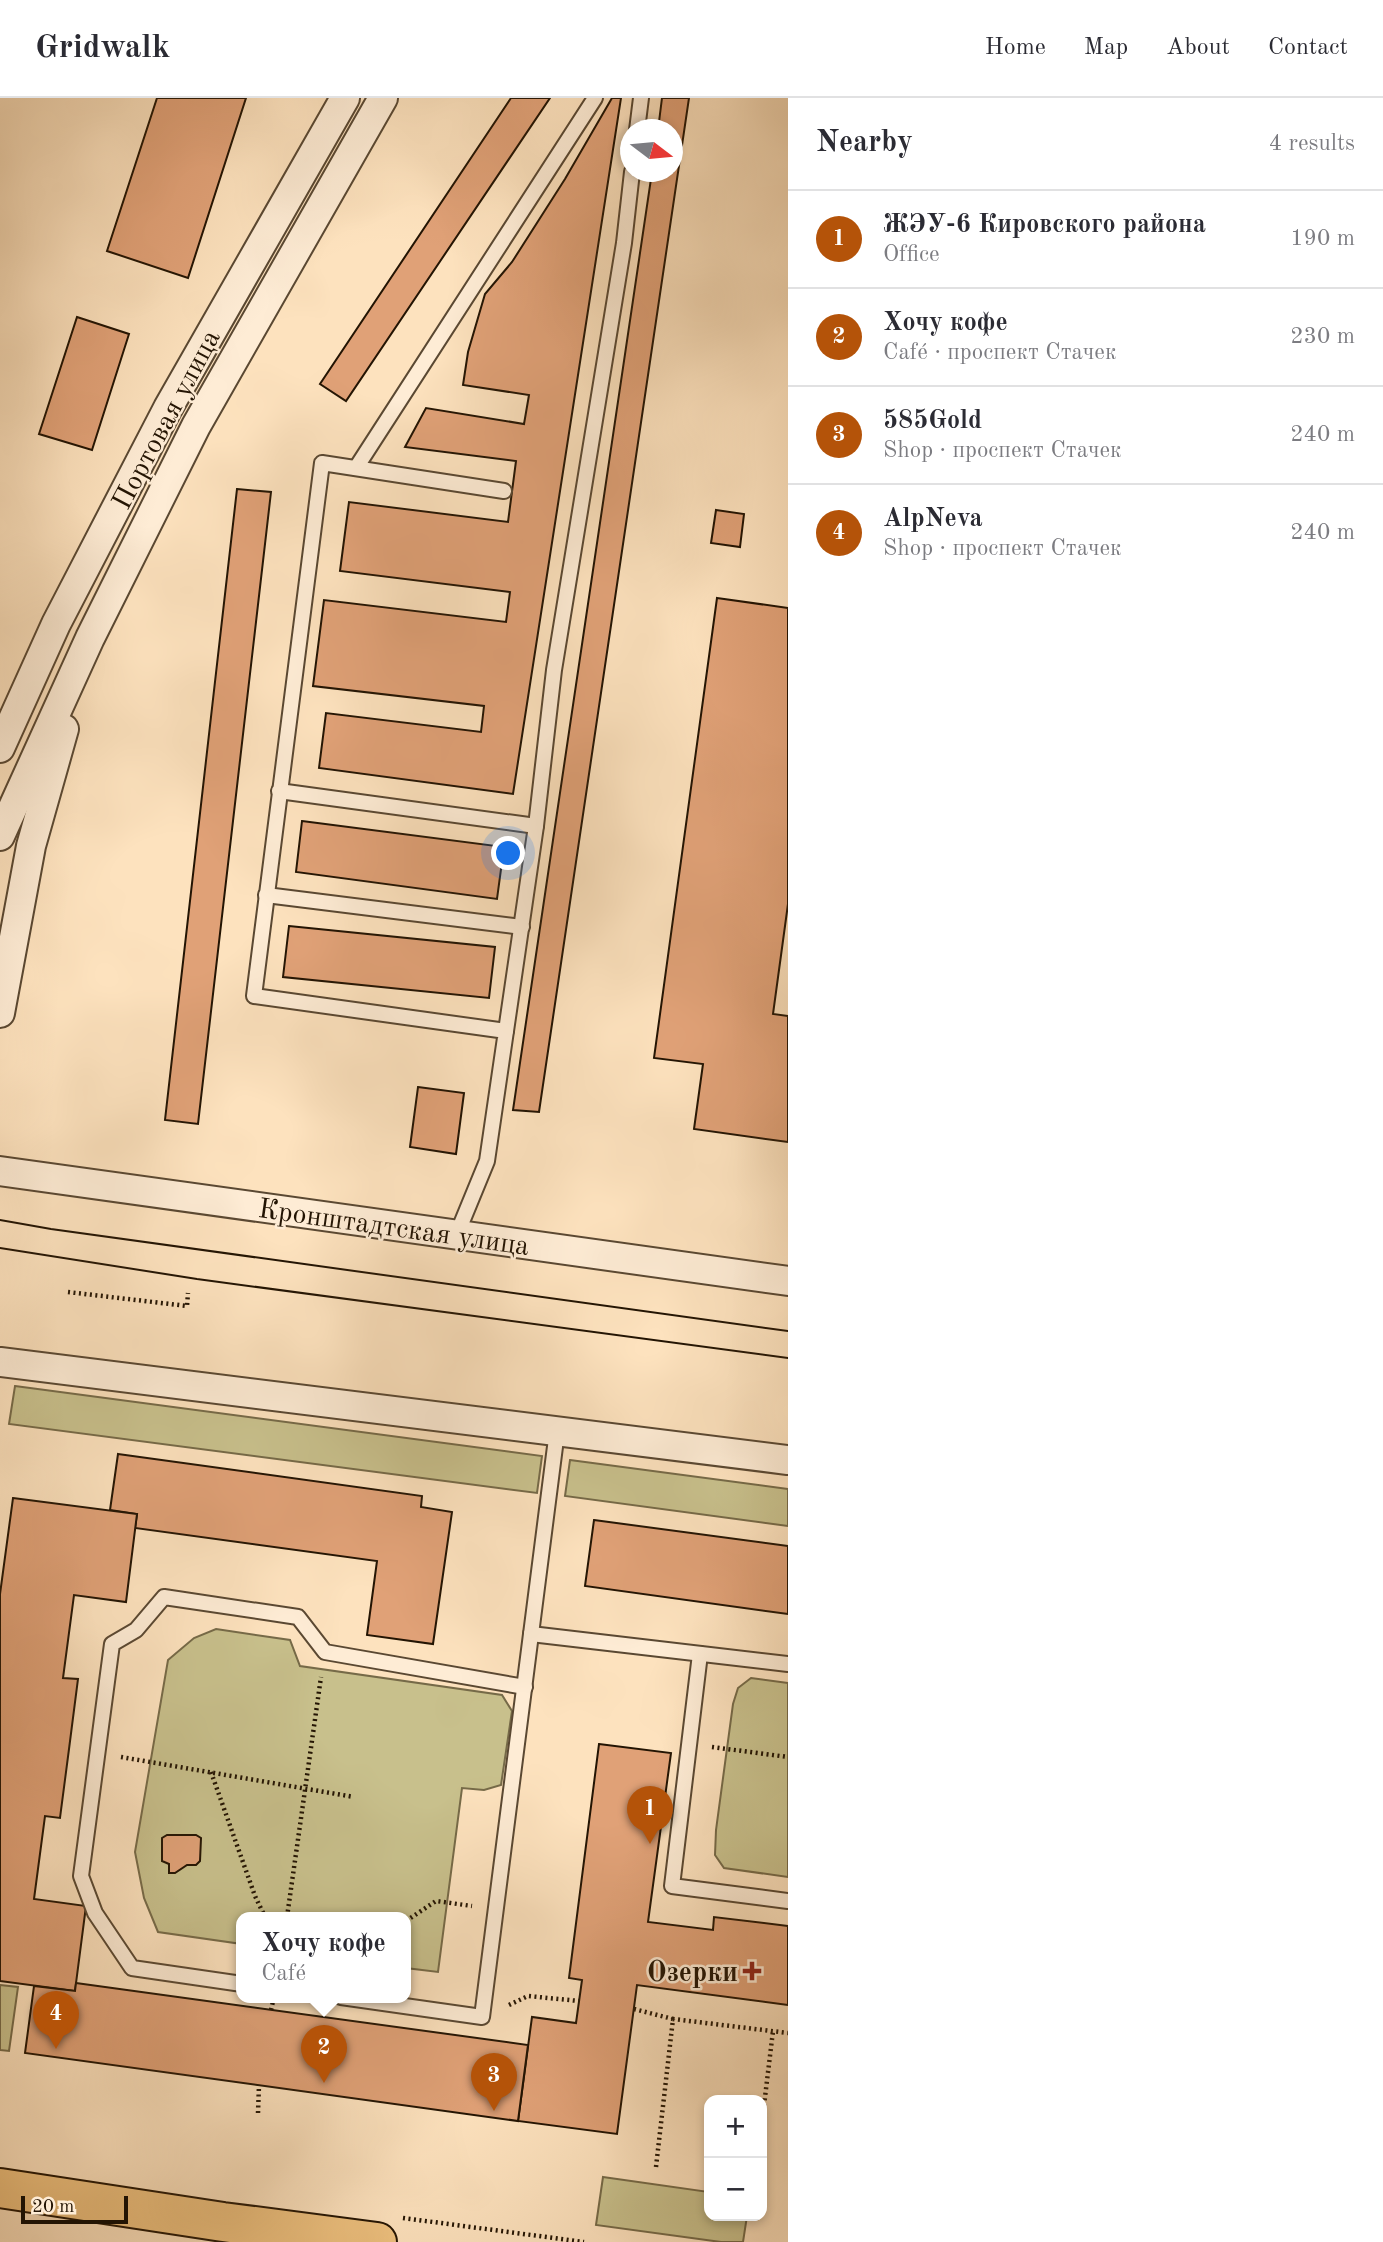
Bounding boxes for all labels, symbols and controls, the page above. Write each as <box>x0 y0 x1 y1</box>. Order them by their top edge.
text: Gridwalk <box>35 32 170 65</box>
text: Home <box>985 36 1046 60</box>
text: Map <box>1084 36 1128 60</box>
text: About <box>1166 36 1230 60</box>
text: Contact <box>1268 36 1348 60</box>
north arrow <box>620 119 683 182</box>
text: Nearby <box>816 128 913 158</box>
text: 4 results <box>1269 132 1355 155</box>
text: ЖЭУ-6 Кировского района <box>883 212 1206 238</box>
text: 1 <box>832 227 846 250</box>
text: 190 m <box>1290 227 1355 250</box>
text: Office <box>883 243 940 266</box>
text: Хочу кофе <box>883 310 1008 336</box>
text: 2 <box>832 325 846 348</box>
text: 230 m <box>1290 325 1355 348</box>
street label: Портовая улица <box>109 326 227 515</box>
text: Café · проспект Стачек <box>883 341 1117 364</box>
text: 585Gold <box>883 408 982 434</box>
text: 3 <box>832 423 846 446</box>
text: 240 m <box>1290 423 1355 446</box>
text: Shop · проспект Стачек <box>883 439 1122 462</box>
text: AlpNeva <box>883 506 983 532</box>
text: 4 <box>832 521 846 544</box>
text: 240 m <box>1290 521 1355 544</box>
text: Shop · проспект Стачек <box>883 537 1122 560</box>
your location <box>491 836 525 870</box>
street label: Кронштадтская улица <box>256 1196 531 1262</box>
pin: 1 <box>627 1786 673 1844</box>
popup <box>236 1912 411 2003</box>
text: Хочу кофе <box>261 1931 386 1957</box>
place label: Озерки <box>647 1959 738 1988</box>
text: Café <box>261 1962 306 1985</box>
marker: Озерки <box>744 1963 760 1979</box>
pin: 4 <box>33 1991 79 2049</box>
pin: 2 <box>301 2025 347 2083</box>
pin: 3 <box>471 2053 517 2111</box>
map controls <box>704 2095 767 2221</box>
button: + <box>704 2095 767 2158</box>
button: − <box>704 2158 767 2221</box>
scale bar <box>21 2193 128 2225</box>
text: 20 m <box>32 2198 74 2217</box>

